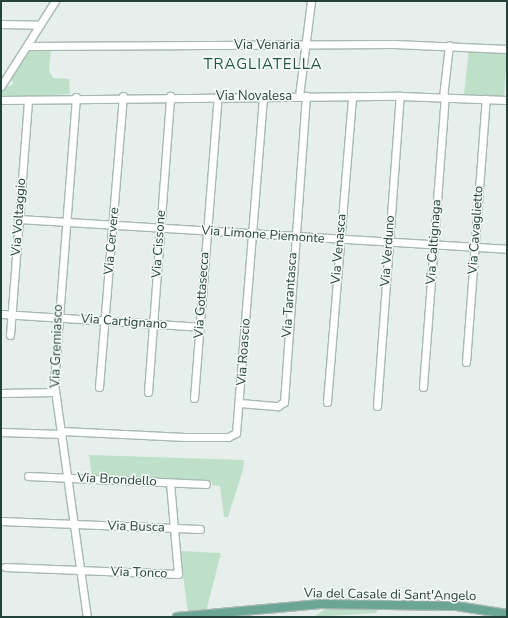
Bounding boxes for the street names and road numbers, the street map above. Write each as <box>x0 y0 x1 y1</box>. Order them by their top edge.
street label: Via Venaria <box>234 37 300 53</box>
street label: Via Novalesa <box>216 88 292 104</box>
street label: Via Voltaggio <box>8 177 30 257</box>
street label: Via Cavaglietto <box>465 185 487 275</box>
street label: Via Caltignaga <box>423 199 445 285</box>
street label: Via Cervere <box>101 207 123 275</box>
street label: Via Cissone <box>149 210 169 278</box>
street label: Via Venasca <box>328 213 350 285</box>
street label: Via Verduno <box>378 215 398 287</box>
street label: Via Limone Piemonte <box>201 223 325 247</box>
street label: Via Gottasecca <box>191 251 213 339</box>
street label: Via Tarantasca <box>279 252 301 338</box>
street label: Via Gremiasco <box>48 304 66 388</box>
street label: Via Cartignano <box>80 311 168 333</box>
street label: Via Roascio <box>234 318 254 386</box>
street label: Via Brondello <box>77 470 157 490</box>
street label: Via Busca <box>107 518 165 536</box>
street label: Via Tonco <box>110 564 168 582</box>
street label: Via del Casale di Sant'Angelo <box>304 586 476 604</box>

